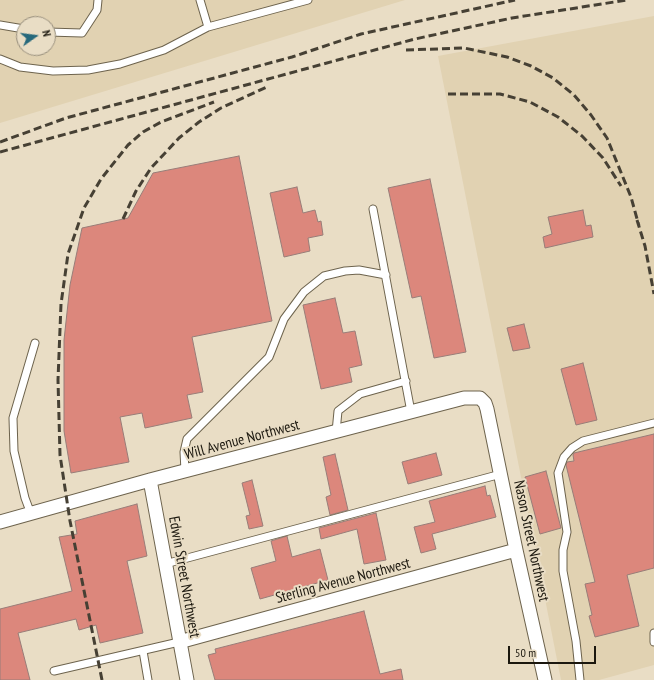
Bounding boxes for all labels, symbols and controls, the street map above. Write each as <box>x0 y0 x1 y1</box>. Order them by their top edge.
north arrow <box>16 16 56 56</box>
text: N <box>39 29 54 38</box>
street label: Will Avenue Northwest <box>182 416 302 464</box>
street label: Nason Street Northwest <box>509 479 553 603</box>
street label: Edwin Street Northwest <box>164 515 204 639</box>
street label: Sterling Avenue Northwest <box>274 554 412 608</box>
scale bar <box>510 638 598 664</box>
text: 50 m <box>515 645 536 660</box>

